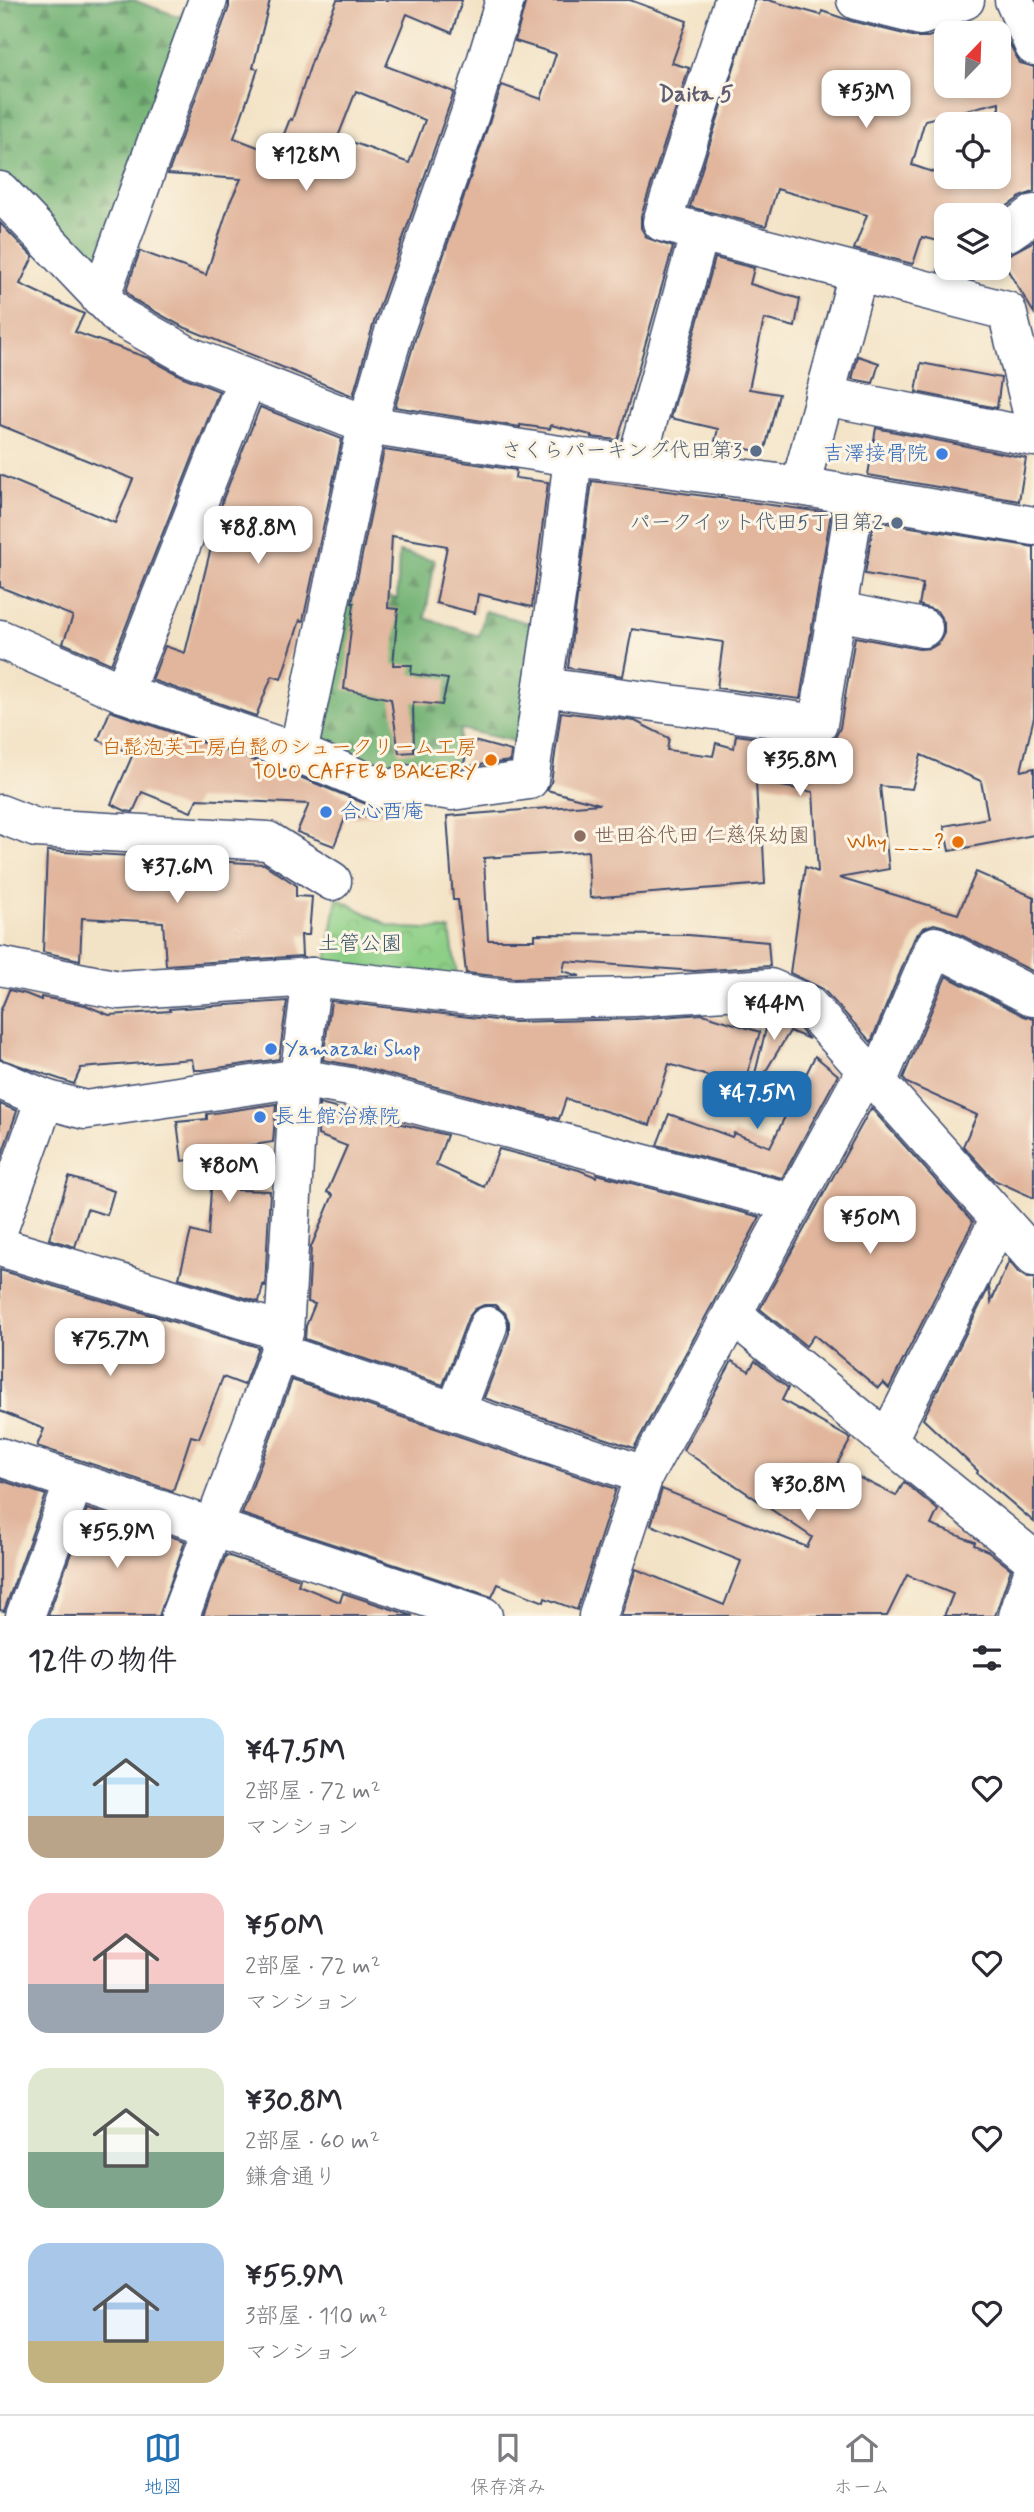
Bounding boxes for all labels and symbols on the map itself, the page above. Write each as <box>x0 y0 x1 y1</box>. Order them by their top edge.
north arrow <box>934 21 1012 98</box>
pin: ¥53M <box>825 71 907 130</box>
district label: Daita 5 <box>659 80 734 110</box>
pin: ¥128M <box>257 134 355 193</box>
place label: さくらパーキング代田第3 <box>502 437 742 465</box>
place label: 吉澤接骨院 <box>823 440 928 468</box>
marker: さくらパーキング代田第3 <box>748 443 764 459</box>
marker: 吉澤接骨院 <box>934 446 950 462</box>
pin: ¥88.8M <box>201 506 315 566</box>
place label: パークイット代田5丁目第2 <box>630 509 883 537</box>
marker: パークイット代田5丁目第2 <box>889 515 905 531</box>
place label: 白髭泡芙工房白髭のシュークリーム工房 TOLO CAFFE & BAKERY <box>101 734 477 786</box>
pin: ¥35.8M <box>743 738 857 798</box>
marker: 白髭泡芙工房白髭のシュークリーム工房 TOLO CAFFE & BAKERY <box>483 752 499 768</box>
place label: 合心酉庵 <box>340 798 424 826</box>
marker: 合心酉庵 <box>318 804 334 820</box>
place label: 世田谷代田 仁慈保幼園 <box>594 822 810 850</box>
marker: 世田谷代田 仁慈保幼園 <box>572 828 588 844</box>
place label: Why ___? <box>847 828 944 856</box>
marker: Why ___? <box>950 834 966 850</box>
pin: ¥37.6M <box>120 846 234 905</box>
park label: 土管公園 <box>318 930 402 958</box>
pin: ¥44M <box>733 982 815 1042</box>
place label: Yamazaki Shop <box>285 1035 421 1063</box>
marker: Yamazaki Shop <box>263 1041 279 1057</box>
pin: ¥47.5M <box>700 1072 814 1131</box>
place label: 長生館治療院 <box>274 1103 400 1131</box>
marker: 長生館治療院 <box>252 1109 268 1125</box>
pin: ¥80M <box>188 1144 270 1204</box>
pin: ¥50M <box>829 1196 911 1256</box>
pin: ¥75.7M <box>53 1318 167 1378</box>
pin: ¥30.8M <box>751 1464 865 1523</box>
pin: ¥55.9M <box>60 1510 174 1570</box>

